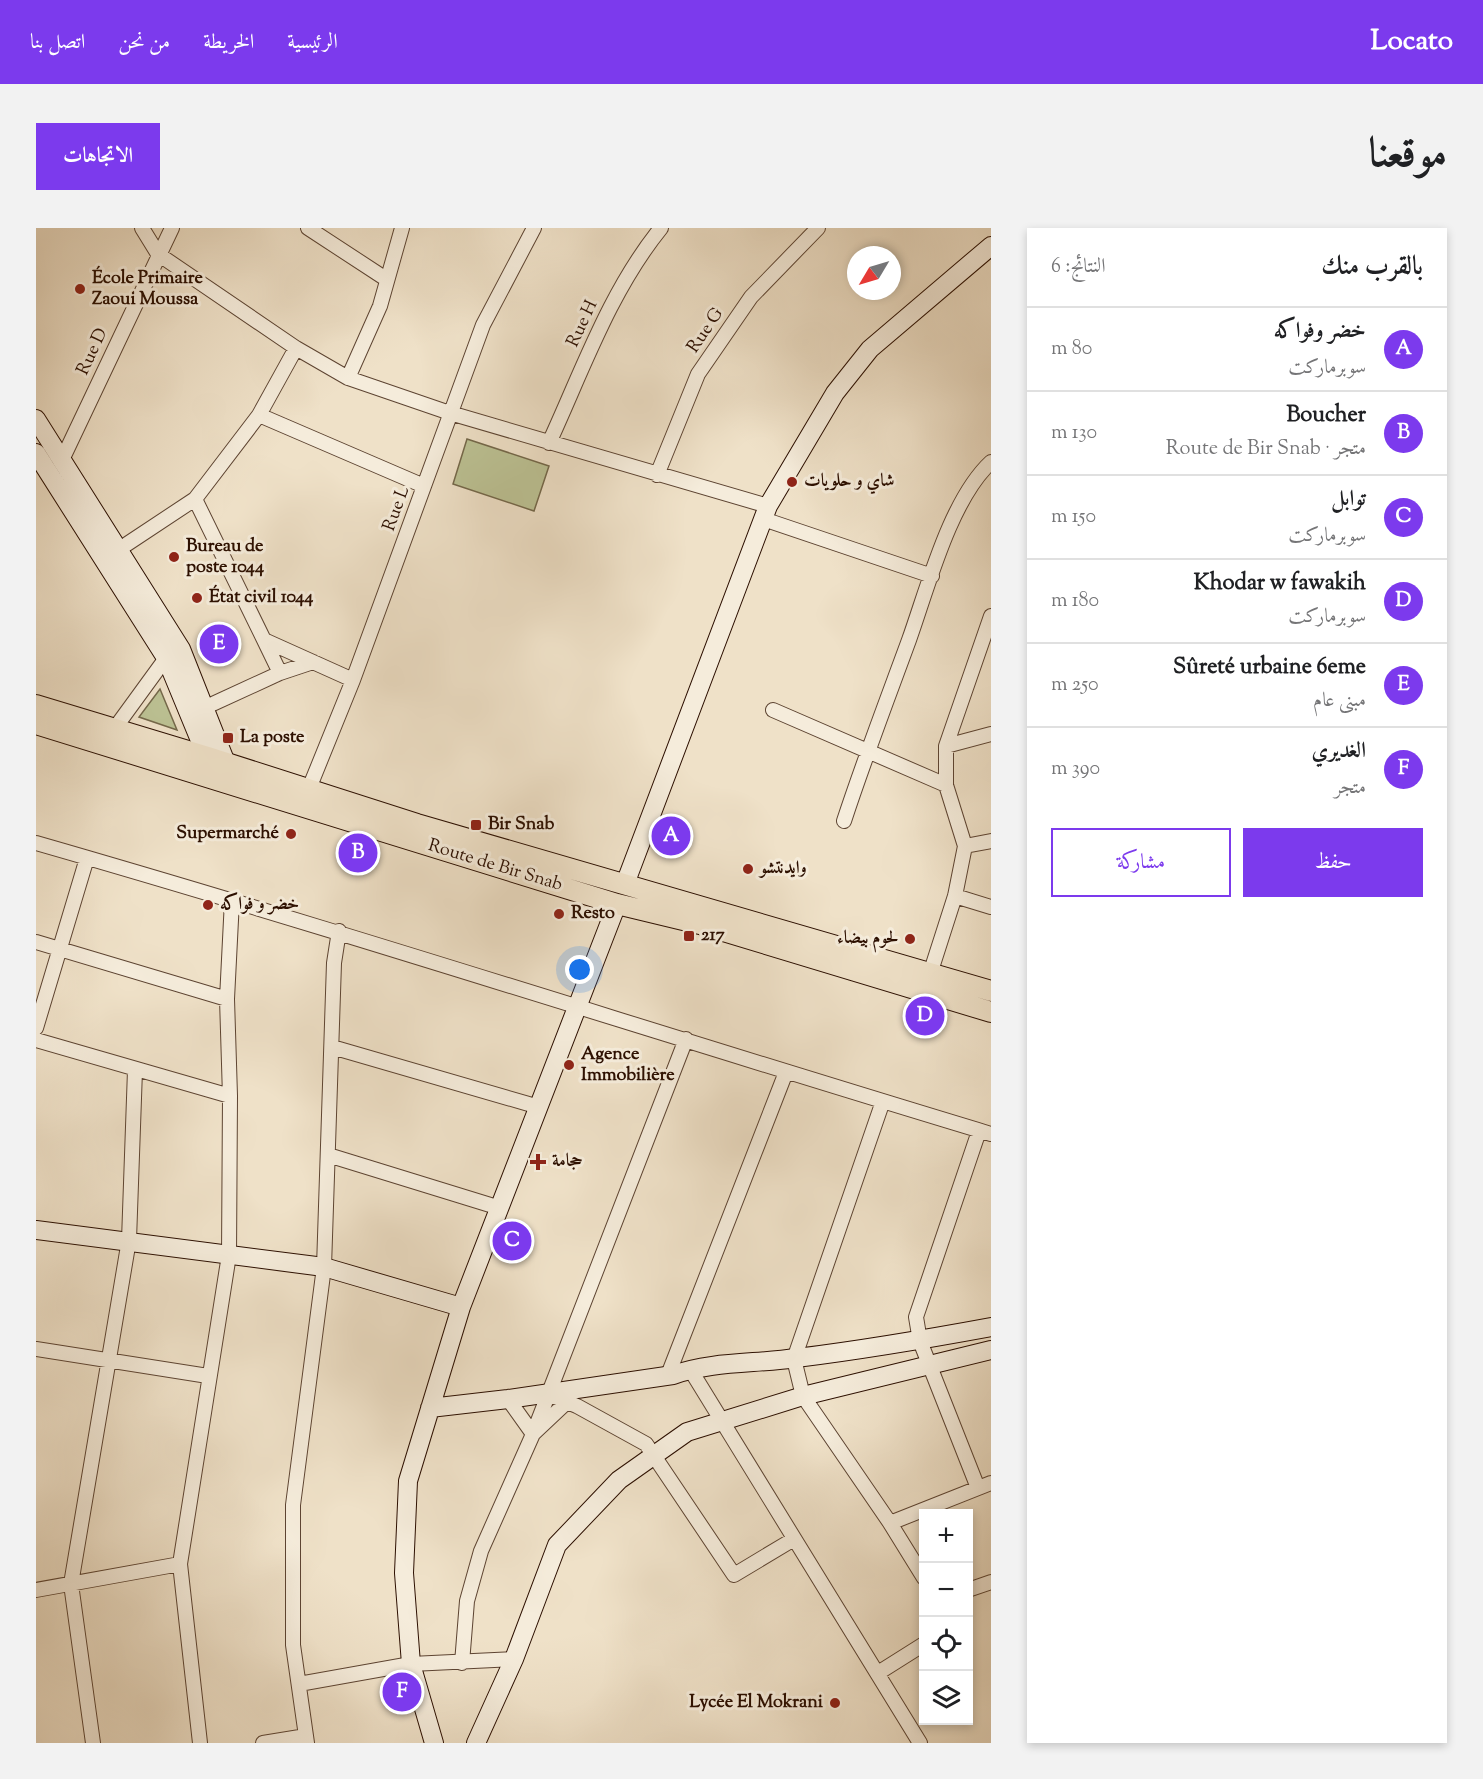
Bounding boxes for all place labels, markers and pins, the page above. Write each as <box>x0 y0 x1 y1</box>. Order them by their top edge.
place label: École Primaire Zaoui Moussa <box>92 265 204 313</box>
marker: École Primaire Zaoui Moussa <box>73 282 87 296</box>
place label: شاي و حلويات <box>804 469 895 495</box>
marker: شاي و حلويات <box>785 475 799 489</box>
place label: Bureau de poste 1044 <box>186 534 264 581</box>
marker: Bureau de poste 1044 <box>167 550 181 564</box>
place label: État civil 1044 <box>209 584 313 611</box>
marker: État civil 1044 <box>190 591 204 605</box>
pin: E <box>200 622 238 666</box>
place label: La poste <box>240 725 305 751</box>
marker: La poste <box>221 731 235 745</box>
place label: Bir Snab <box>488 812 554 838</box>
pin: A <box>652 814 690 858</box>
marker: Bir Snab <box>469 818 483 832</box>
place label: Supermarché <box>176 821 280 847</box>
marker: Supermarché <box>284 827 298 841</box>
pin: B <box>338 830 378 876</box>
place label: وايدنتشو <box>758 856 807 882</box>
marker: وايدنتشو <box>741 862 755 876</box>
place label: خضر و فواكه <box>220 892 299 918</box>
marker: خضر و فواكه <box>201 898 215 912</box>
place label: Resto <box>571 901 615 927</box>
marker: Resto <box>552 907 566 921</box>
place label: 217 <box>701 923 726 949</box>
place label: لحوم بيضاء <box>837 926 899 953</box>
marker: 217 <box>682 929 696 943</box>
marker: لحوم بيضاء <box>903 932 917 946</box>
pin: D <box>906 994 944 1038</box>
place label: Agence Immobilière <box>581 1042 675 1089</box>
marker: Agence Immobilière <box>562 1058 576 1072</box>
place label: حجامة <box>552 1149 583 1175</box>
marker: حجامة <box>529 1153 547 1171</box>
pin: C <box>492 1218 532 1264</box>
pin: F <box>382 1670 422 1714</box>
place label: Lycée El Mokrani <box>689 1690 824 1716</box>
marker: Lycée El Mokrani <box>828 1696 842 1710</box>

